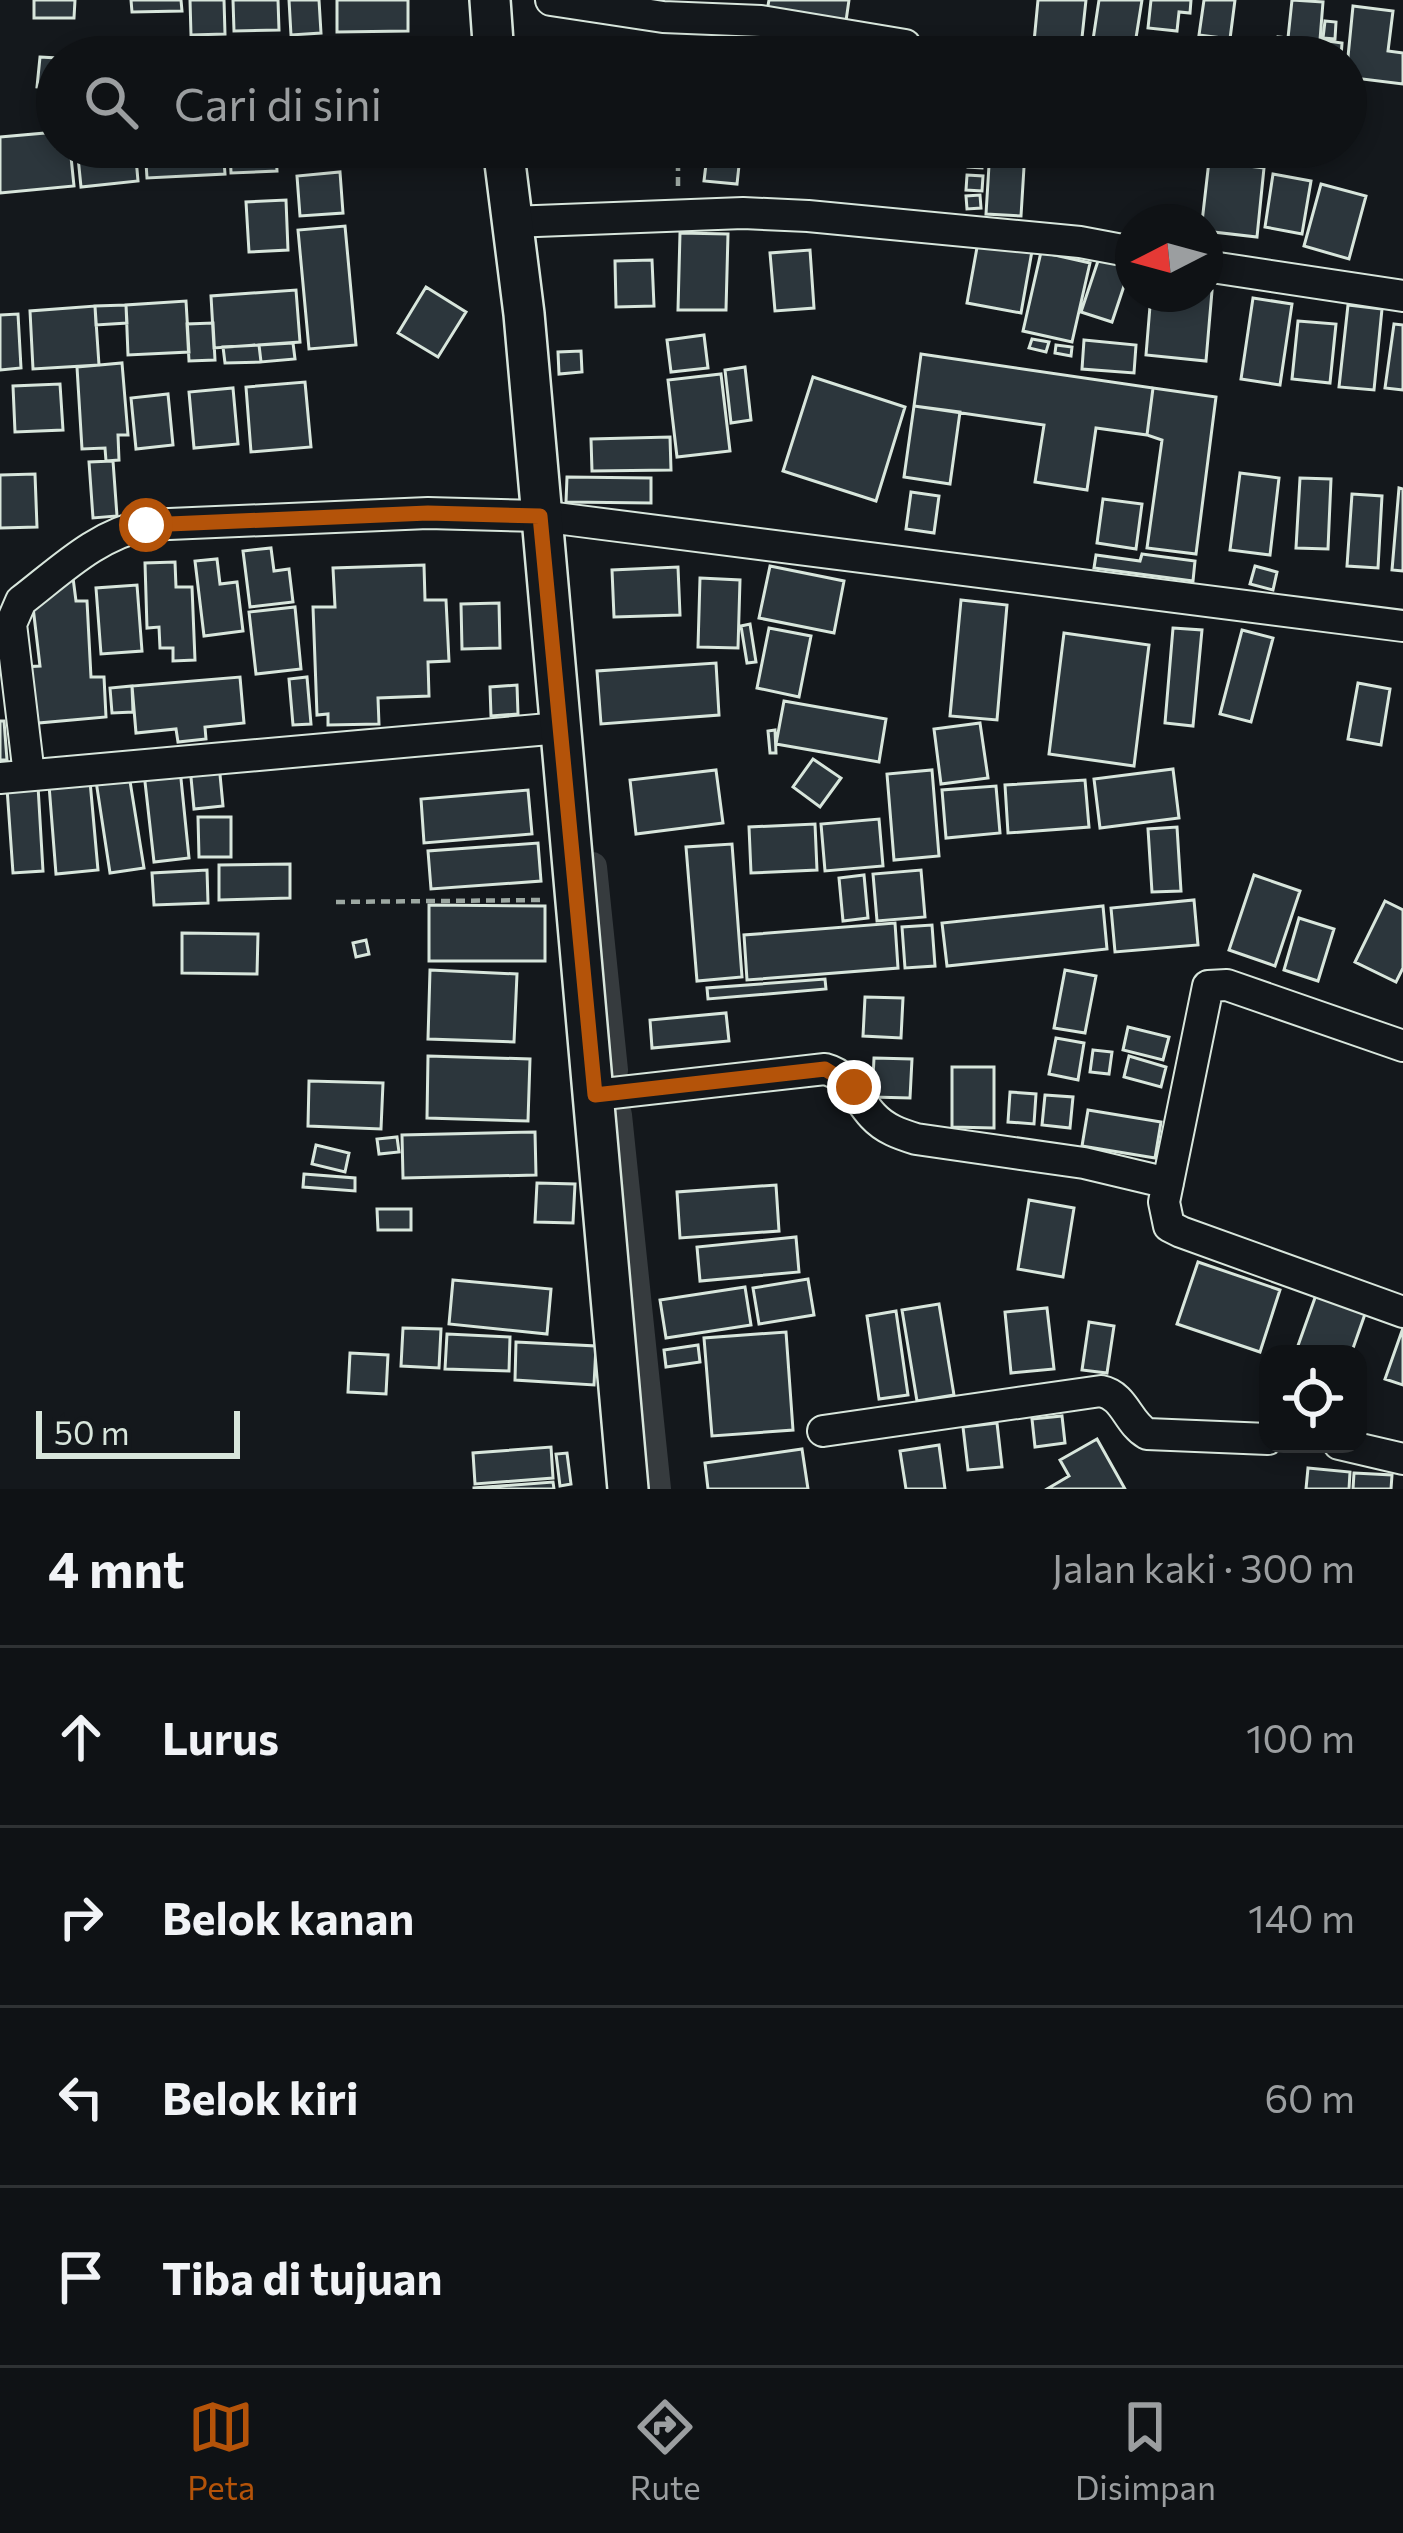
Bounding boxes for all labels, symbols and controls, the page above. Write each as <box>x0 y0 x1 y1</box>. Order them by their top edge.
search box <box>36 36 1367 168</box>
icon: search <box>78 69 144 135</box>
text: Cari di sini <box>174 75 382 130</box>
north arrow <box>1115 204 1223 312</box>
route start <box>119 498 173 552</box>
route end <box>827 1060 881 1114</box>
map controls <box>1259 1345 1367 1453</box>
button: locate <box>1259 1345 1367 1453</box>
scale bar <box>36 1405 240 1458</box>
text: 50 m <box>54 1411 130 1452</box>
text: 4 mnt <box>48 1536 185 1599</box>
text: Jalan kaki · 300 m <box>1052 1543 1355 1591</box>
icon: ahead <box>48 1704 114 1770</box>
text: Lurus <box>162 1709 279 1764</box>
text: 100 m <box>1246 1713 1355 1761</box>
icon: right <box>48 1884 114 1950</box>
text: Belok kanan <box>162 1889 414 1944</box>
text: 140 m <box>1248 1893 1355 1941</box>
icon: left <box>48 2064 114 2130</box>
text: Belok kiri <box>162 2069 359 2124</box>
text: 60 m <box>1264 2073 1355 2121</box>
icon: arrive <box>48 2244 114 2310</box>
text: Tiba di tujuan <box>162 2249 443 2304</box>
tab: Peta <box>187 2394 255 2507</box>
tab: Rute <box>630 2394 701 2507</box>
tab: Disimpan <box>1075 2394 1216 2507</box>

